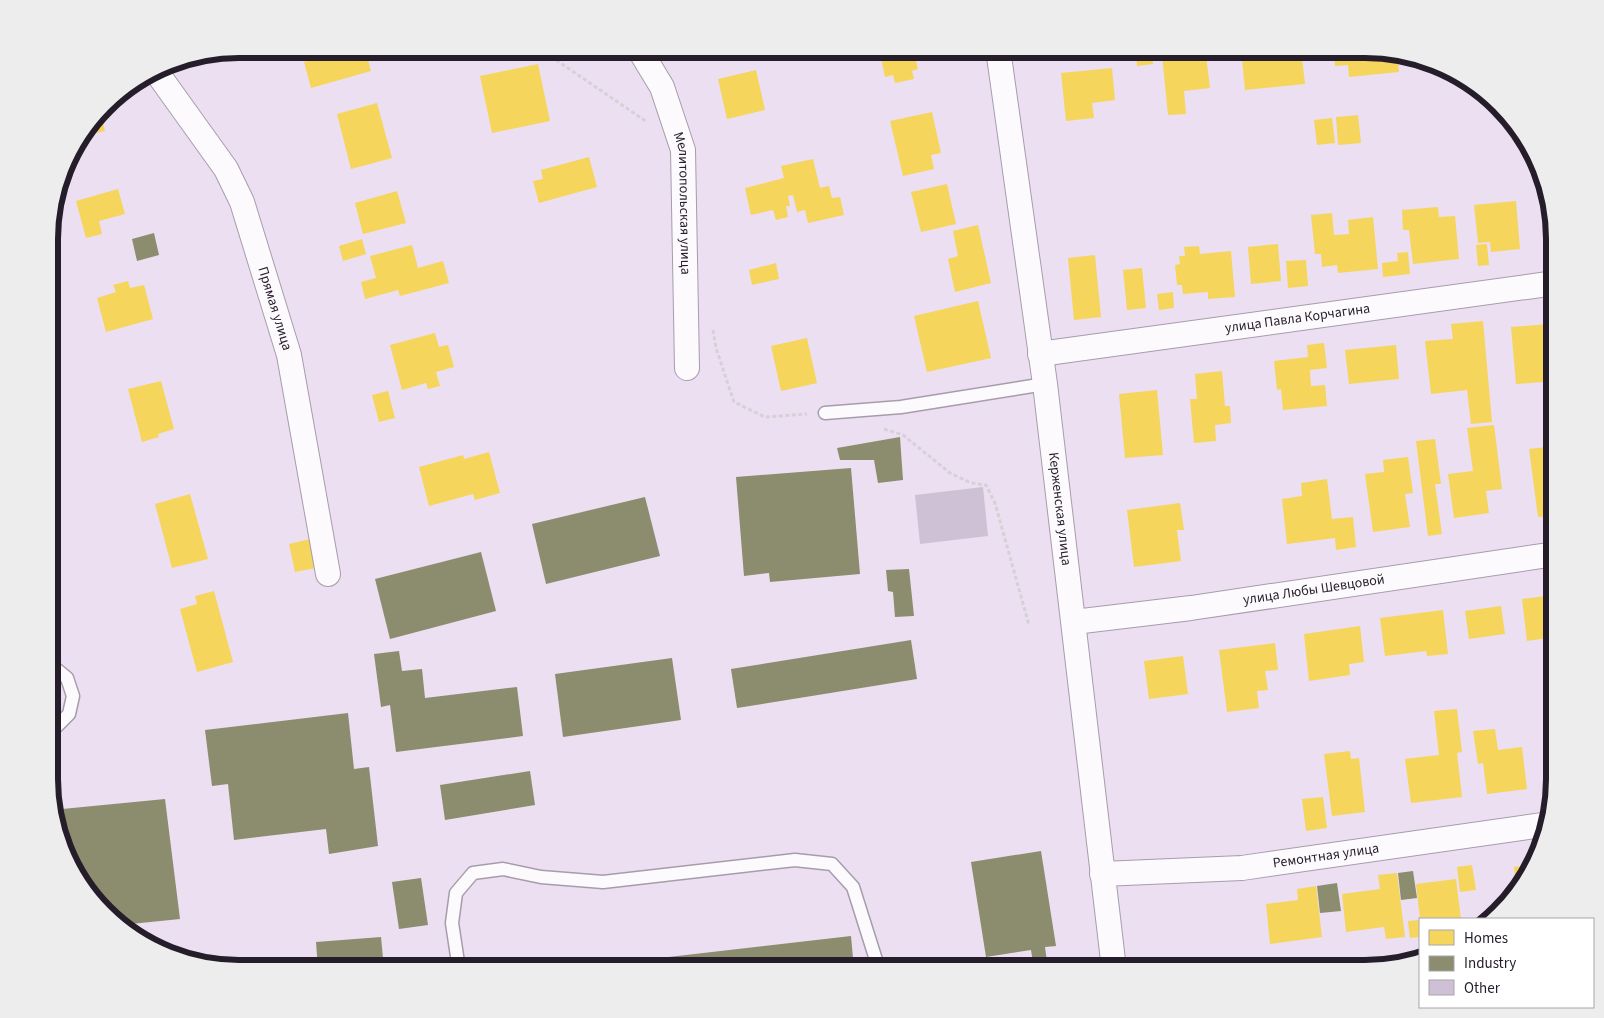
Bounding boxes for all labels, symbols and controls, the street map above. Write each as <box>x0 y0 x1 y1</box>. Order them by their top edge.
street label: Мелитопольская улица <box>668 129 695 275</box>
street label: Прямая улица <box>252 264 297 353</box>
street label: улица Павла Корчагина <box>1224 299 1371 338</box>
street label: Керженская улица <box>1043 451 1076 567</box>
street label: улица Любы Шевцовой <box>1242 569 1386 610</box>
street label: Ремонтная улица <box>1272 838 1380 873</box>
legend <box>1419 918 1594 1008</box>
text: Homes <box>1464 928 1508 949</box>
text: Industry <box>1464 953 1516 974</box>
text: Other <box>1464 978 1501 999</box>

